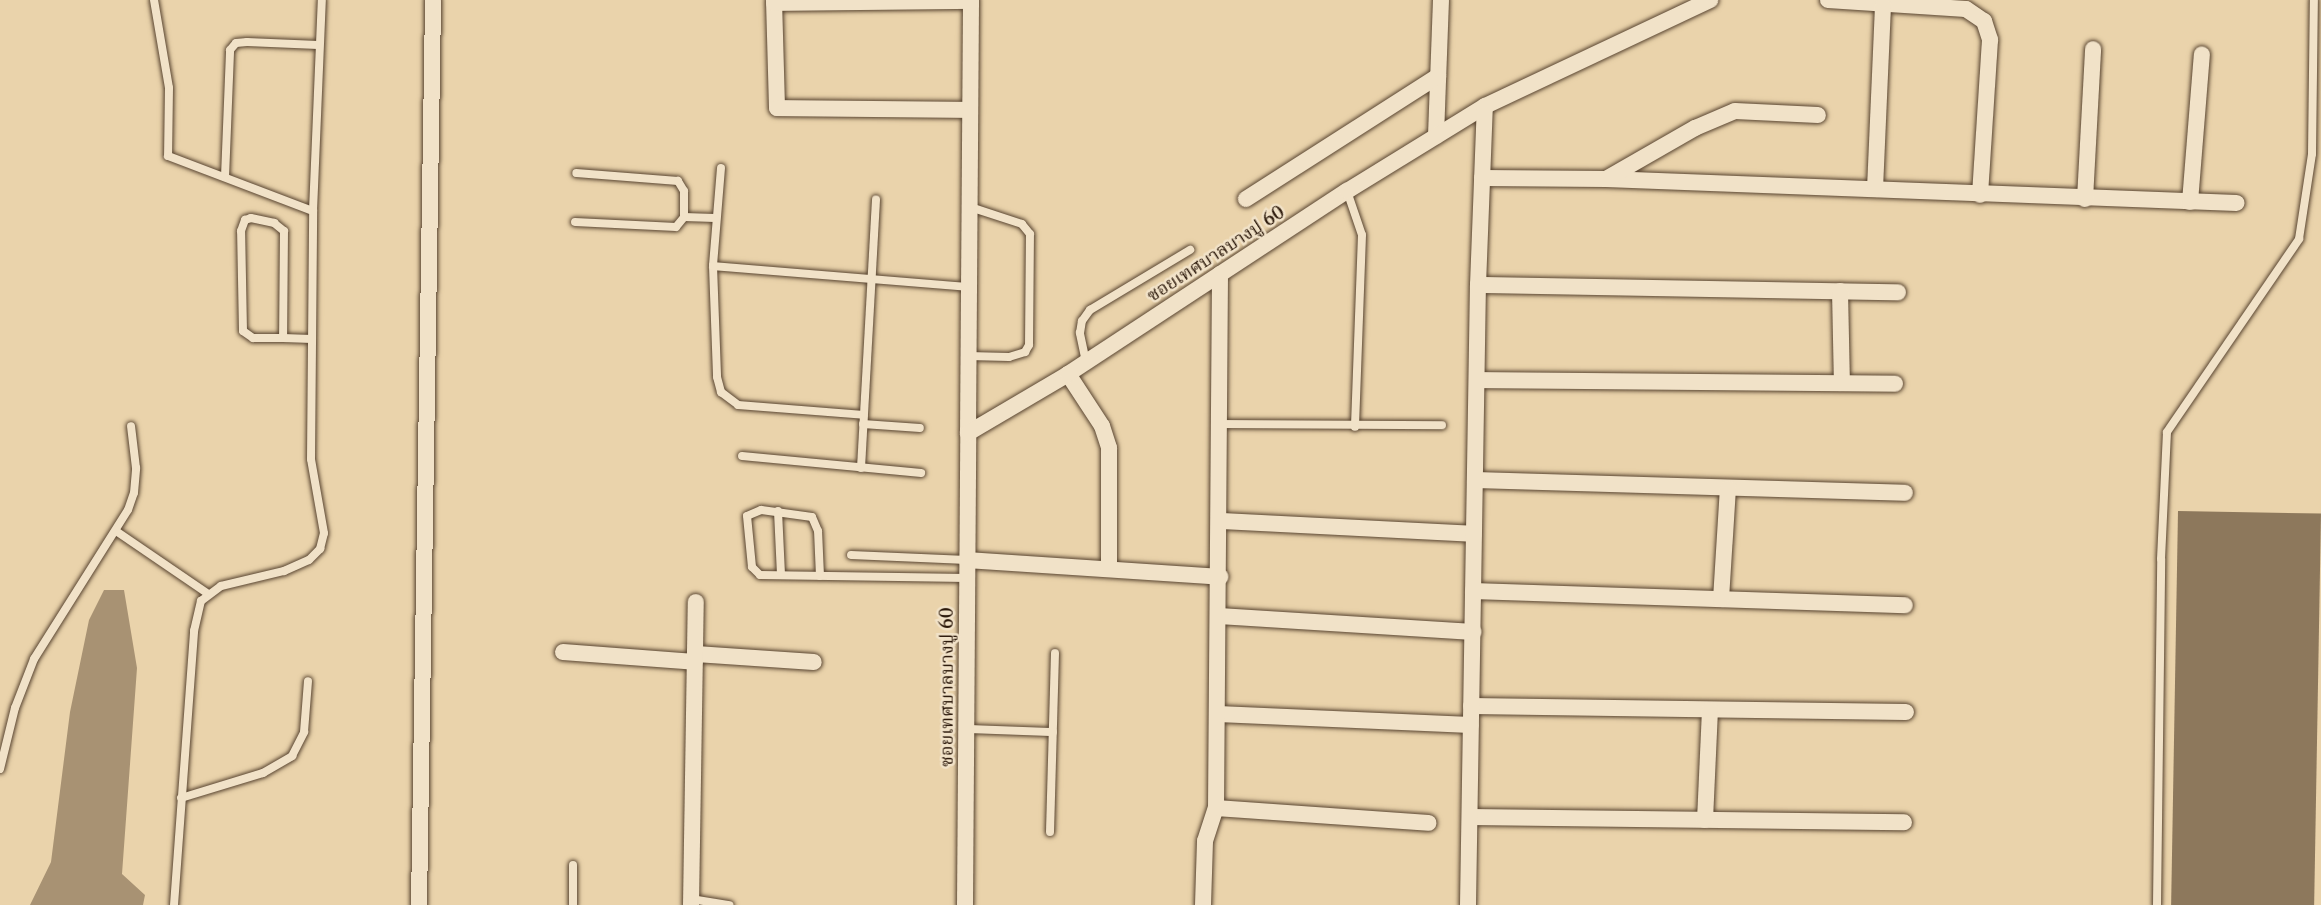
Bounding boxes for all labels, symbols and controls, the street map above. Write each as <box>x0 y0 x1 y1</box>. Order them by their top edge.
street label: ซอยเทศบาลบางปู 60 <box>1143 201 1289 307</box>
street label: ซอยเทศบาลบางปู 60 <box>936 607 958 767</box>

